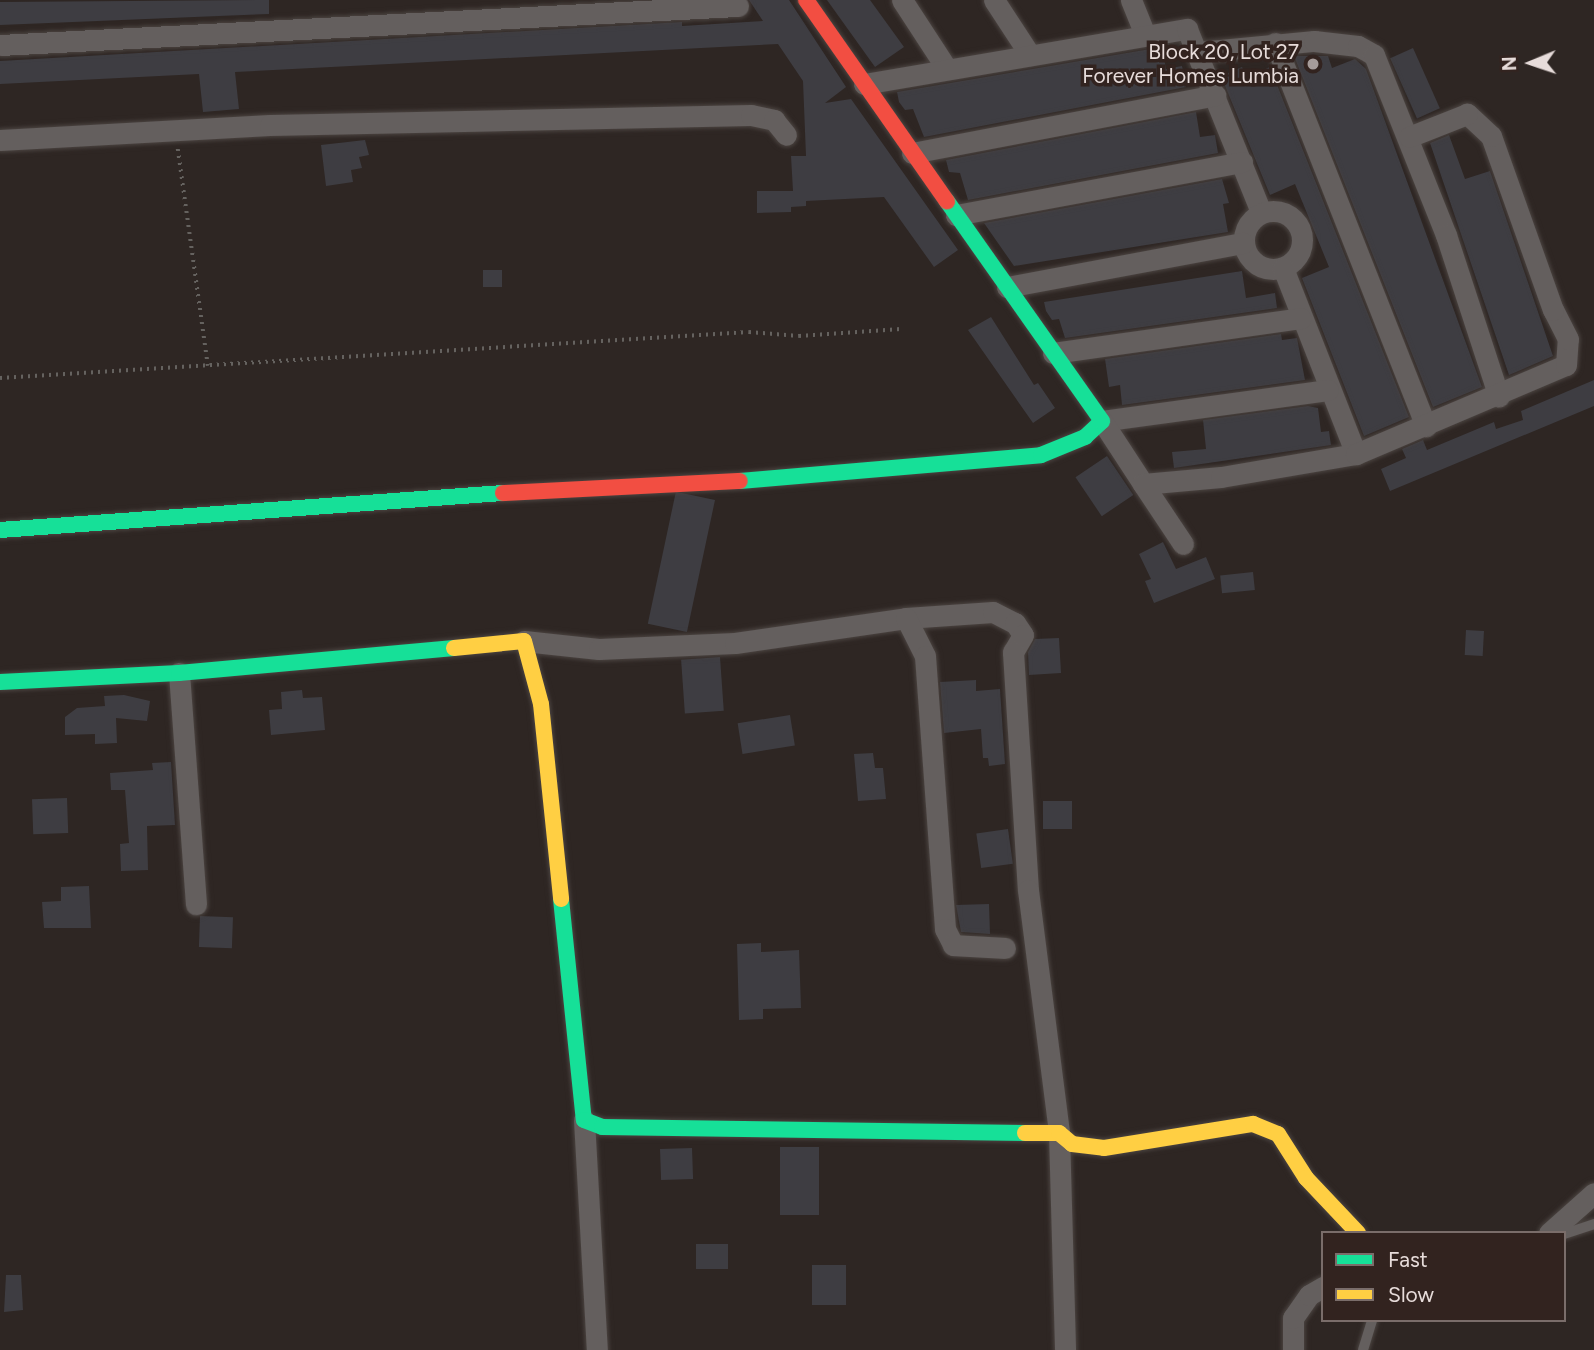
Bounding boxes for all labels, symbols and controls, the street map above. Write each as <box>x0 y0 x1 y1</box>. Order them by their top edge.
north arrow <box>1496 28 1566 98</box>
place label: Block 20, Lot 27 Forever Homes Lumbia <box>1082 39 1299 89</box>
marker: Block 20, Lot 27 Forever Homes Lumbia <box>1305 56 1321 72</box>
text: N <box>1498 56 1521 71</box>
legend <box>1321 1231 1566 1322</box>
text: Fast <box>1388 1247 1428 1272</box>
text: Slow <box>1388 1282 1434 1307</box>

